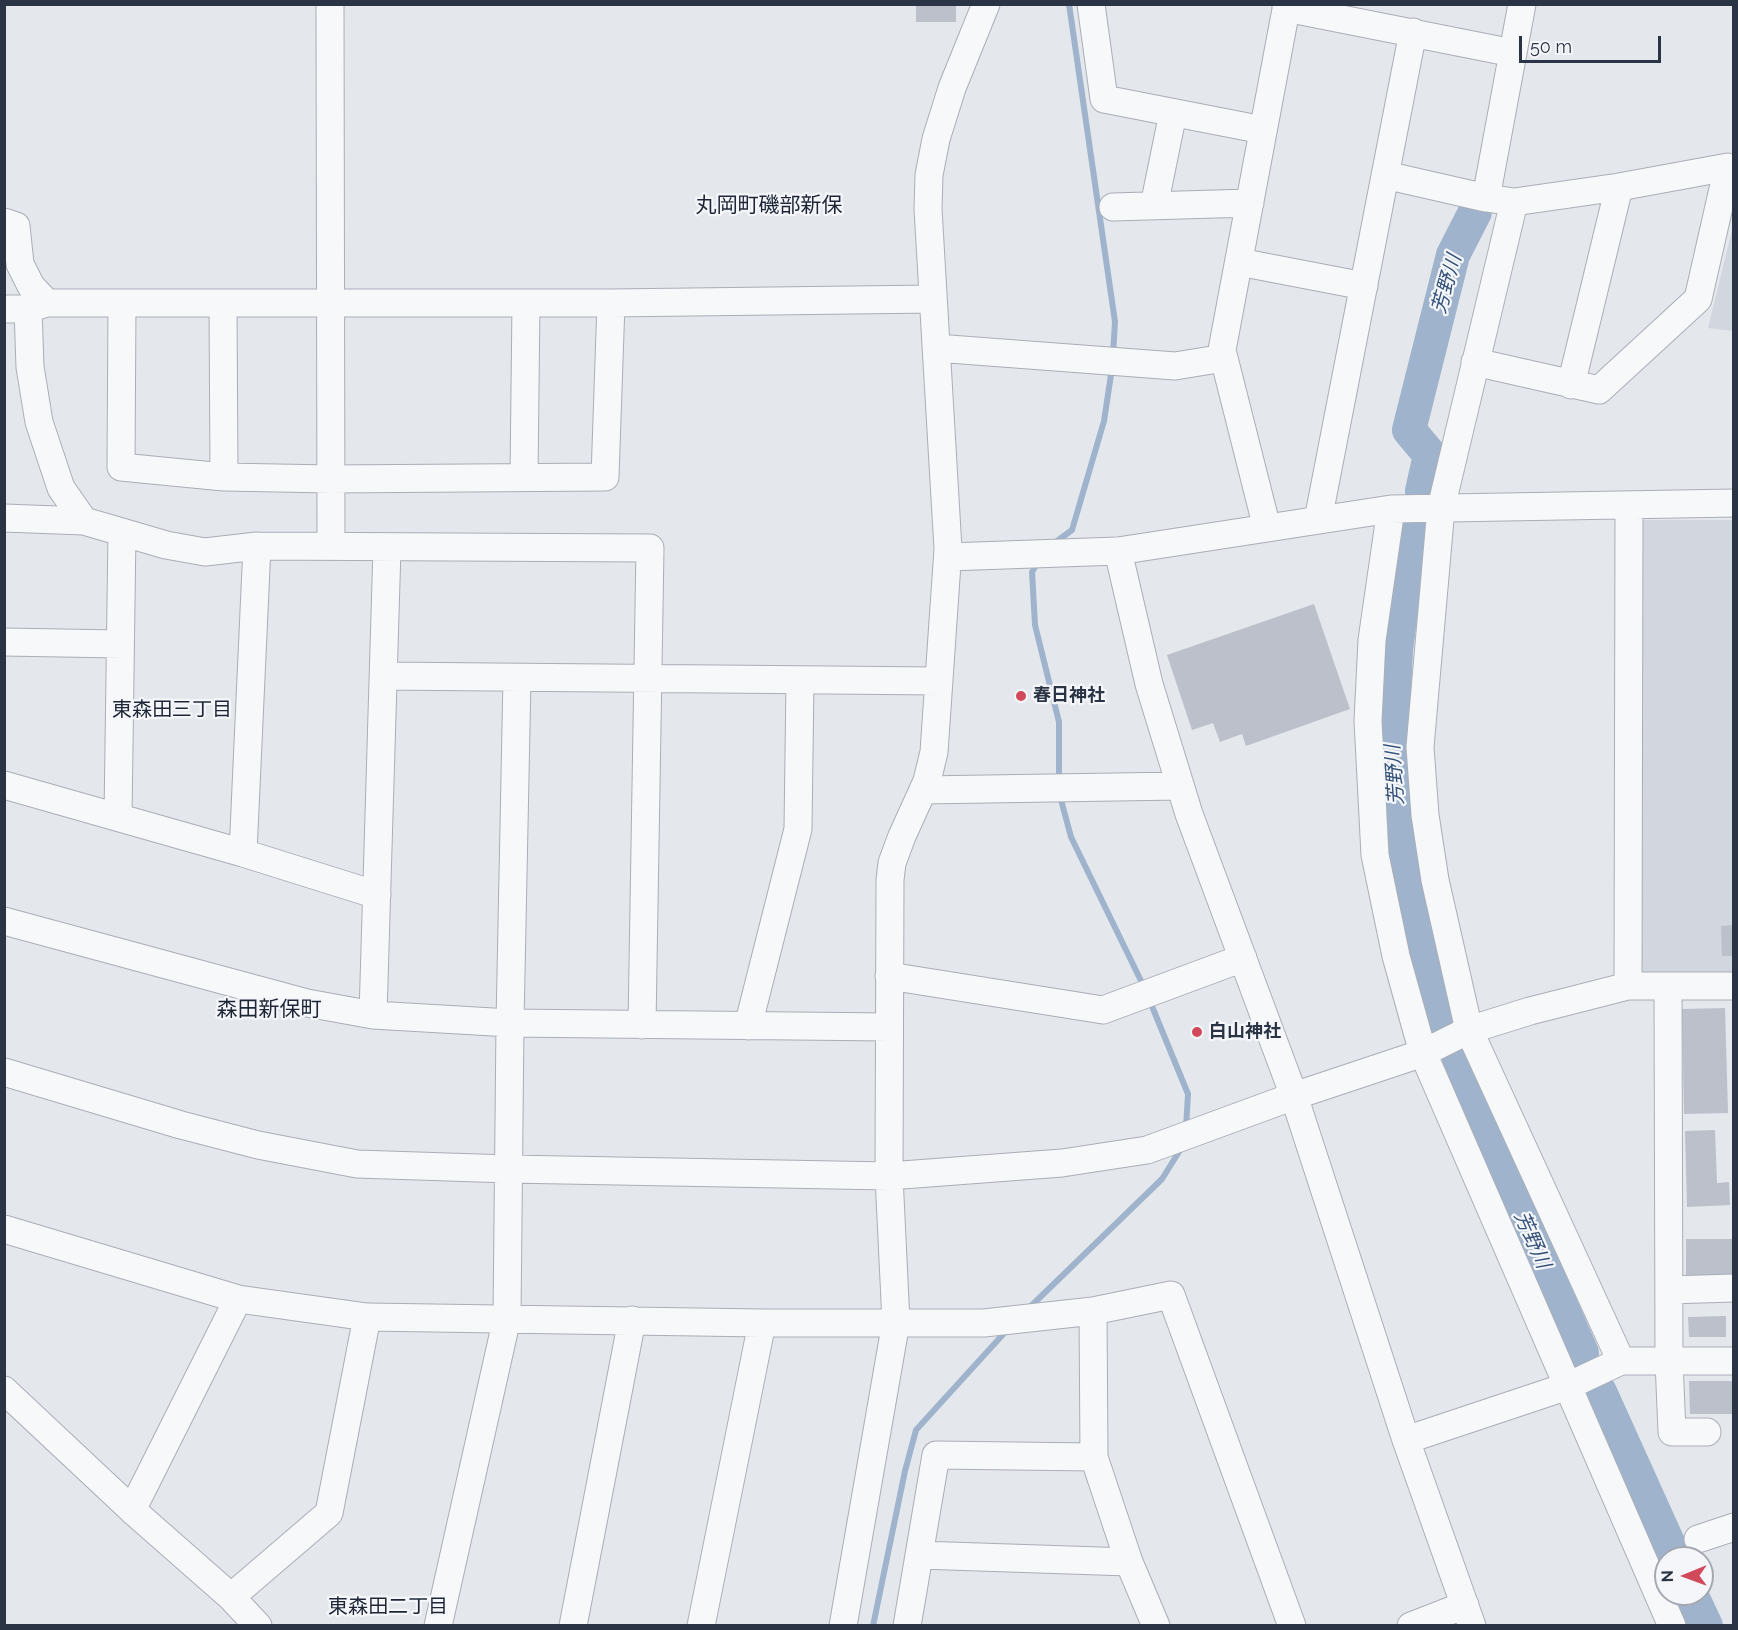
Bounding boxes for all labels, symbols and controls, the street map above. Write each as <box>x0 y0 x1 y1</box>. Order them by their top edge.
scale bar <box>1522 24 1664 62</box>
text: 50 m <box>1530 36 1572 57</box>
district label: 丸岡町磯部新保 <box>696 193 842 219</box>
water label: 芳野川 <box>1427 252 1467 316</box>
place label: 春日神社 <box>1033 685 1105 707</box>
marker: 春日神社 <box>1014 689 1028 703</box>
district label: 東森田三丁目 <box>112 698 232 722</box>
water label: 芳野川 <box>1381 744 1409 806</box>
district label: 森田新保町 <box>217 997 321 1023</box>
place label: 白山神社 <box>1209 1021 1281 1043</box>
marker: 白山神社 <box>1190 1025 1204 1039</box>
water label: 芳野川 <box>1509 1208 1555 1272</box>
north arrow <box>1654 1546 1714 1606</box>
text: N <box>1658 1570 1677 1583</box>
district label: 東森田二丁目 <box>328 1595 448 1619</box>

